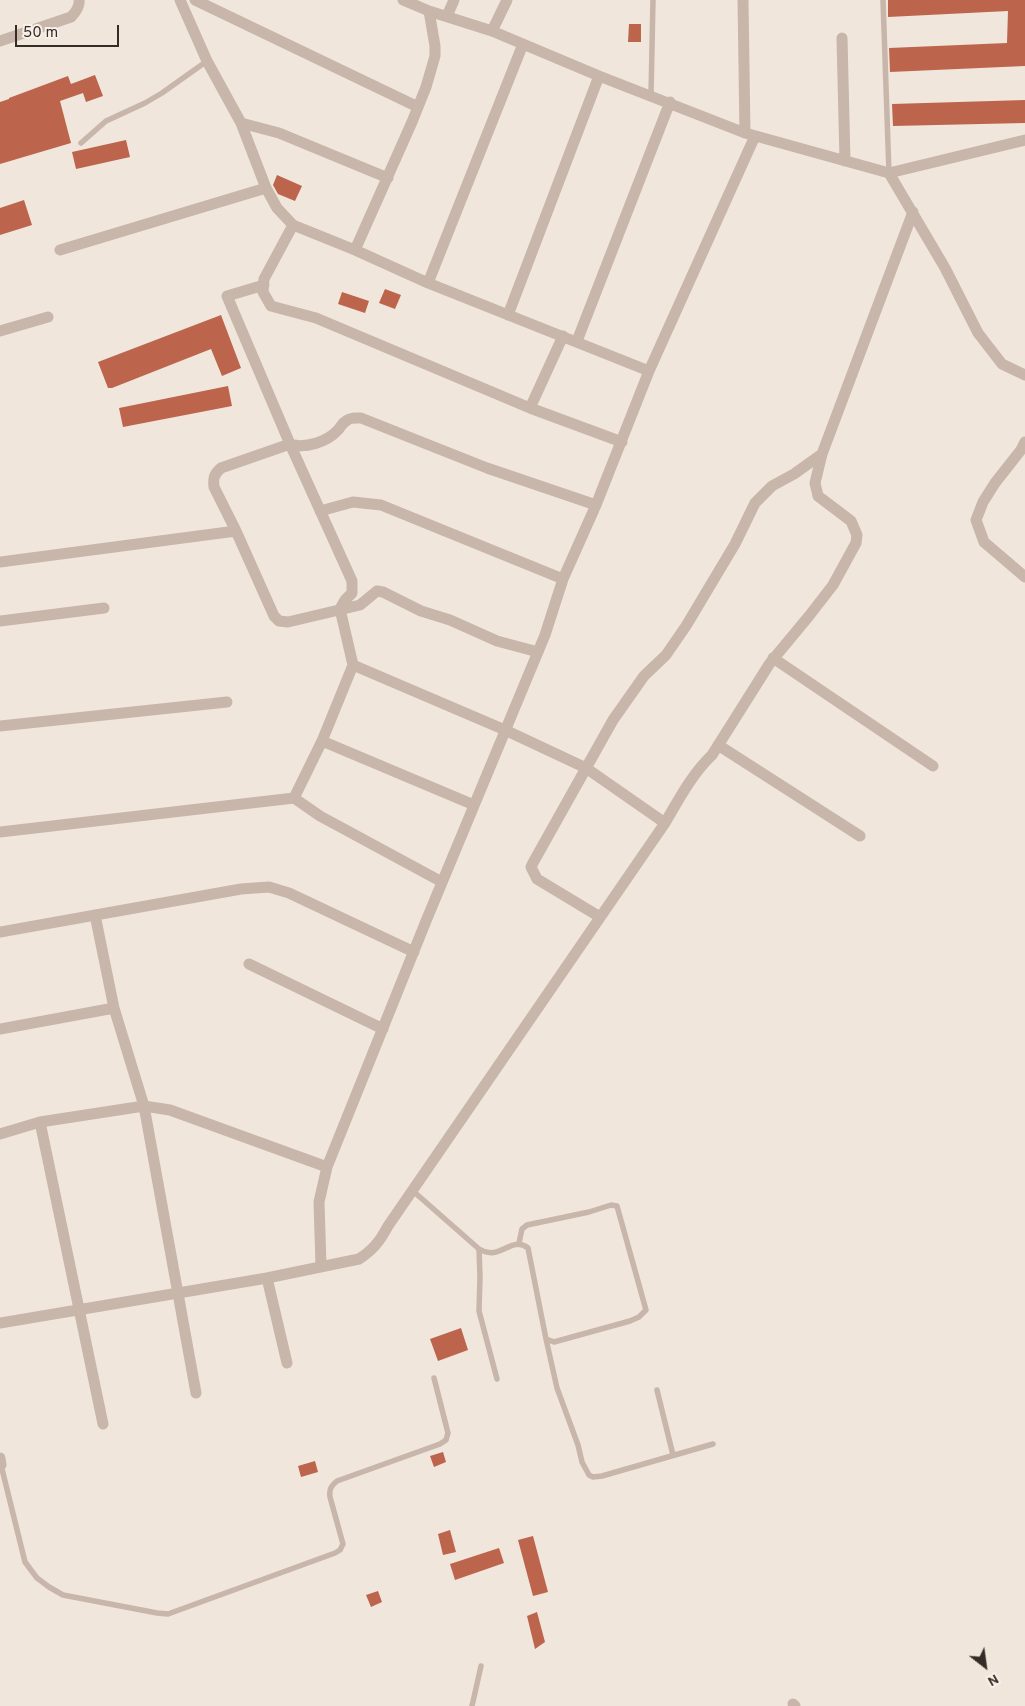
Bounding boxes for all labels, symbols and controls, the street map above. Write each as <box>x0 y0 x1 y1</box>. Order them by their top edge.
scale bar <box>18 15 121 47</box>
text: 50 m <box>23 24 58 43</box>
north arrow <box>960 1641 1010 1691</box>
text: N <box>984 1670 1001 1689</box>

